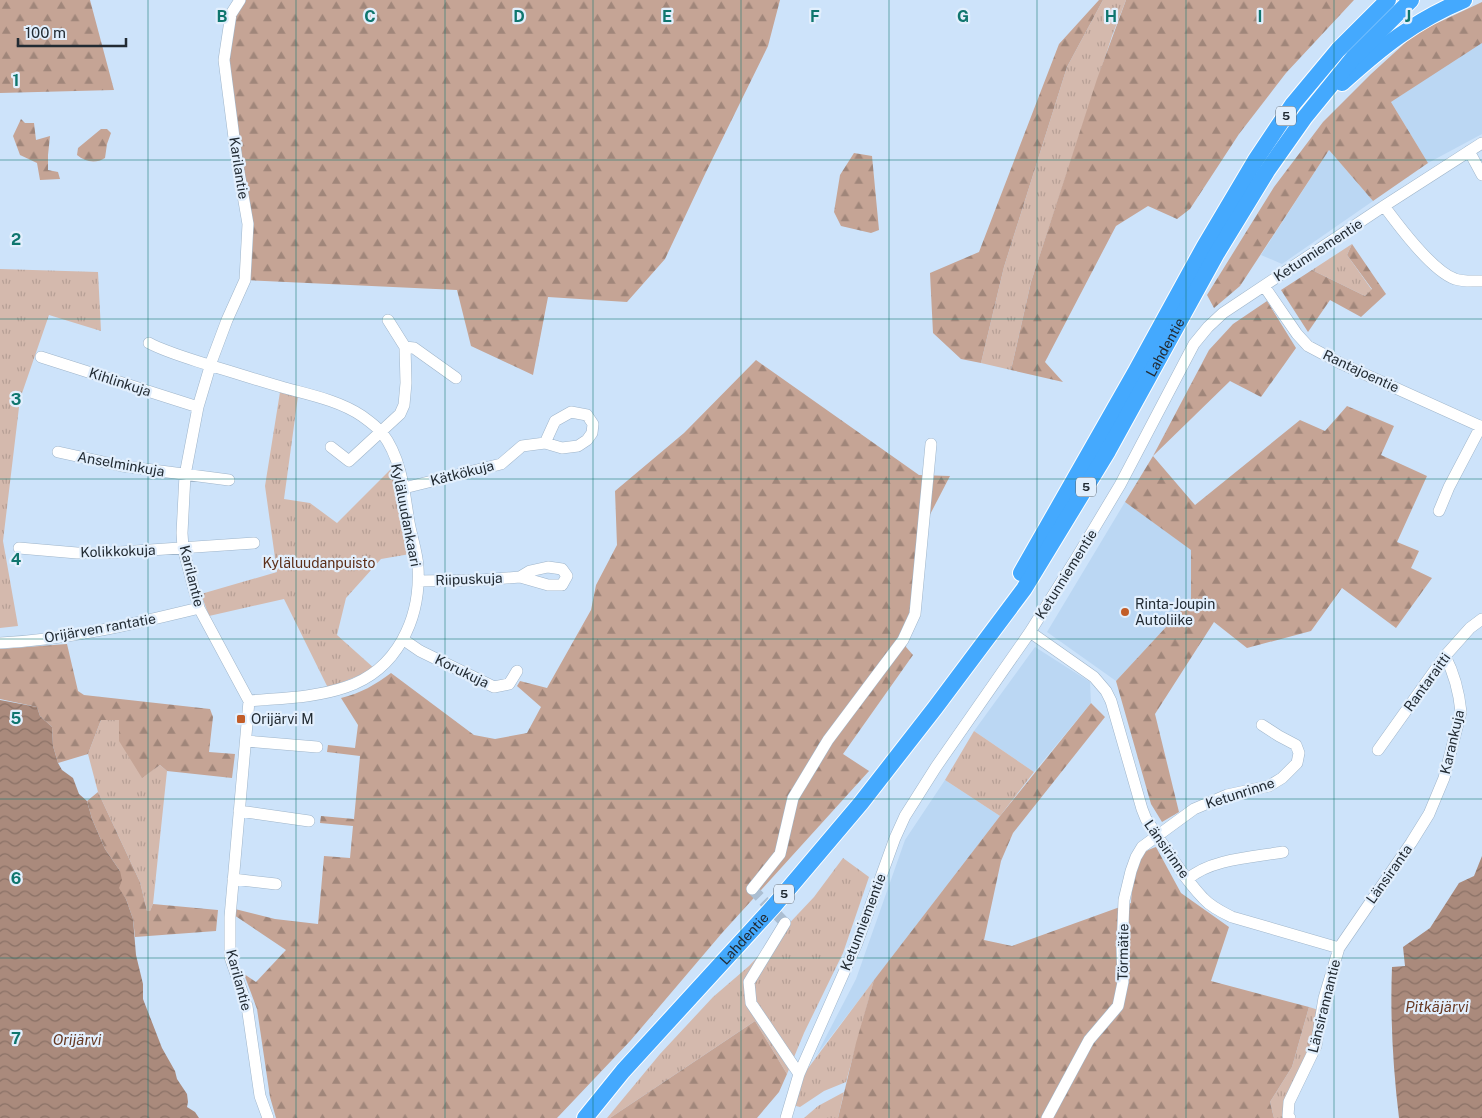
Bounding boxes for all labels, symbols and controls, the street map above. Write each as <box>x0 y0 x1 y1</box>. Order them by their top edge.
text: B <box>217 7 228 26</box>
text: C <box>364 7 376 26</box>
text: D <box>513 7 525 26</box>
text: E <box>662 7 672 26</box>
text: F <box>810 7 820 26</box>
text: G <box>957 7 969 26</box>
text: H <box>1105 7 1117 26</box>
text: I <box>1258 7 1262 26</box>
text: J <box>1405 7 1411 26</box>
scale bar <box>18 15 125 47</box>
text: 100 m <box>25 24 66 41</box>
text: 1 <box>13 71 19 90</box>
road number: 5 <box>1276 106 1296 125</box>
street label: Karilantie <box>226 136 252 200</box>
street label: Ketunniementie <box>1271 215 1365 285</box>
text: 2 <box>11 230 21 249</box>
street label: Lahdentie <box>1143 315 1188 379</box>
street label: Rantajoentie <box>1320 346 1402 396</box>
street label: Kihlinkuja <box>87 364 153 400</box>
text: 3 <box>11 390 21 409</box>
street label: Anselminkuja <box>76 448 166 480</box>
street label: Kätkökuja <box>429 457 495 489</box>
street label: Kyläluudankaari <box>388 462 424 568</box>
road number: 5 <box>1076 478 1096 497</box>
street label: Ketunniementie <box>1032 526 1100 622</box>
street label: Kolikkokuja <box>80 542 156 560</box>
street label: Karilantie <box>177 544 207 608</box>
text: 4 <box>11 550 22 569</box>
park label: Kyläluudanpuisto <box>263 555 376 571</box>
street label: Riipuskuja <box>435 570 503 588</box>
place label: Rinta-Joupin Autoliike <box>1135 596 1215 628</box>
marker: Rinta-Joupin Autoliike <box>1119 606 1131 618</box>
street label: Orijärven rantatie <box>43 610 157 646</box>
street label: Rantaraitti <box>1401 650 1453 714</box>
street label: Korukuja <box>432 651 492 691</box>
street label: Karankuja <box>1437 708 1467 776</box>
text: 5 <box>11 709 22 728</box>
place label: Orijärvi M <box>251 711 314 727</box>
marker: Orijärvi M <box>235 713 247 725</box>
street label: Ketunrinne <box>1203 774 1277 812</box>
street label: Länsirinne <box>1141 817 1193 881</box>
street label: Länsiranta <box>1363 842 1415 906</box>
text: 6 <box>11 869 21 888</box>
street label: Ketunniementie <box>837 871 889 973</box>
road number: 5 <box>774 884 794 904</box>
street label: Lahdentie <box>716 909 772 968</box>
street label: Törmätie <box>1115 923 1131 981</box>
street label: Karilantie <box>223 948 255 1012</box>
street label: Länsirannantie <box>1305 958 1343 1054</box>
water label: Pitkäjärvi <box>1405 998 1469 1015</box>
text: 7 <box>11 1029 21 1048</box>
water label: Orijärvi <box>53 1031 102 1048</box>

